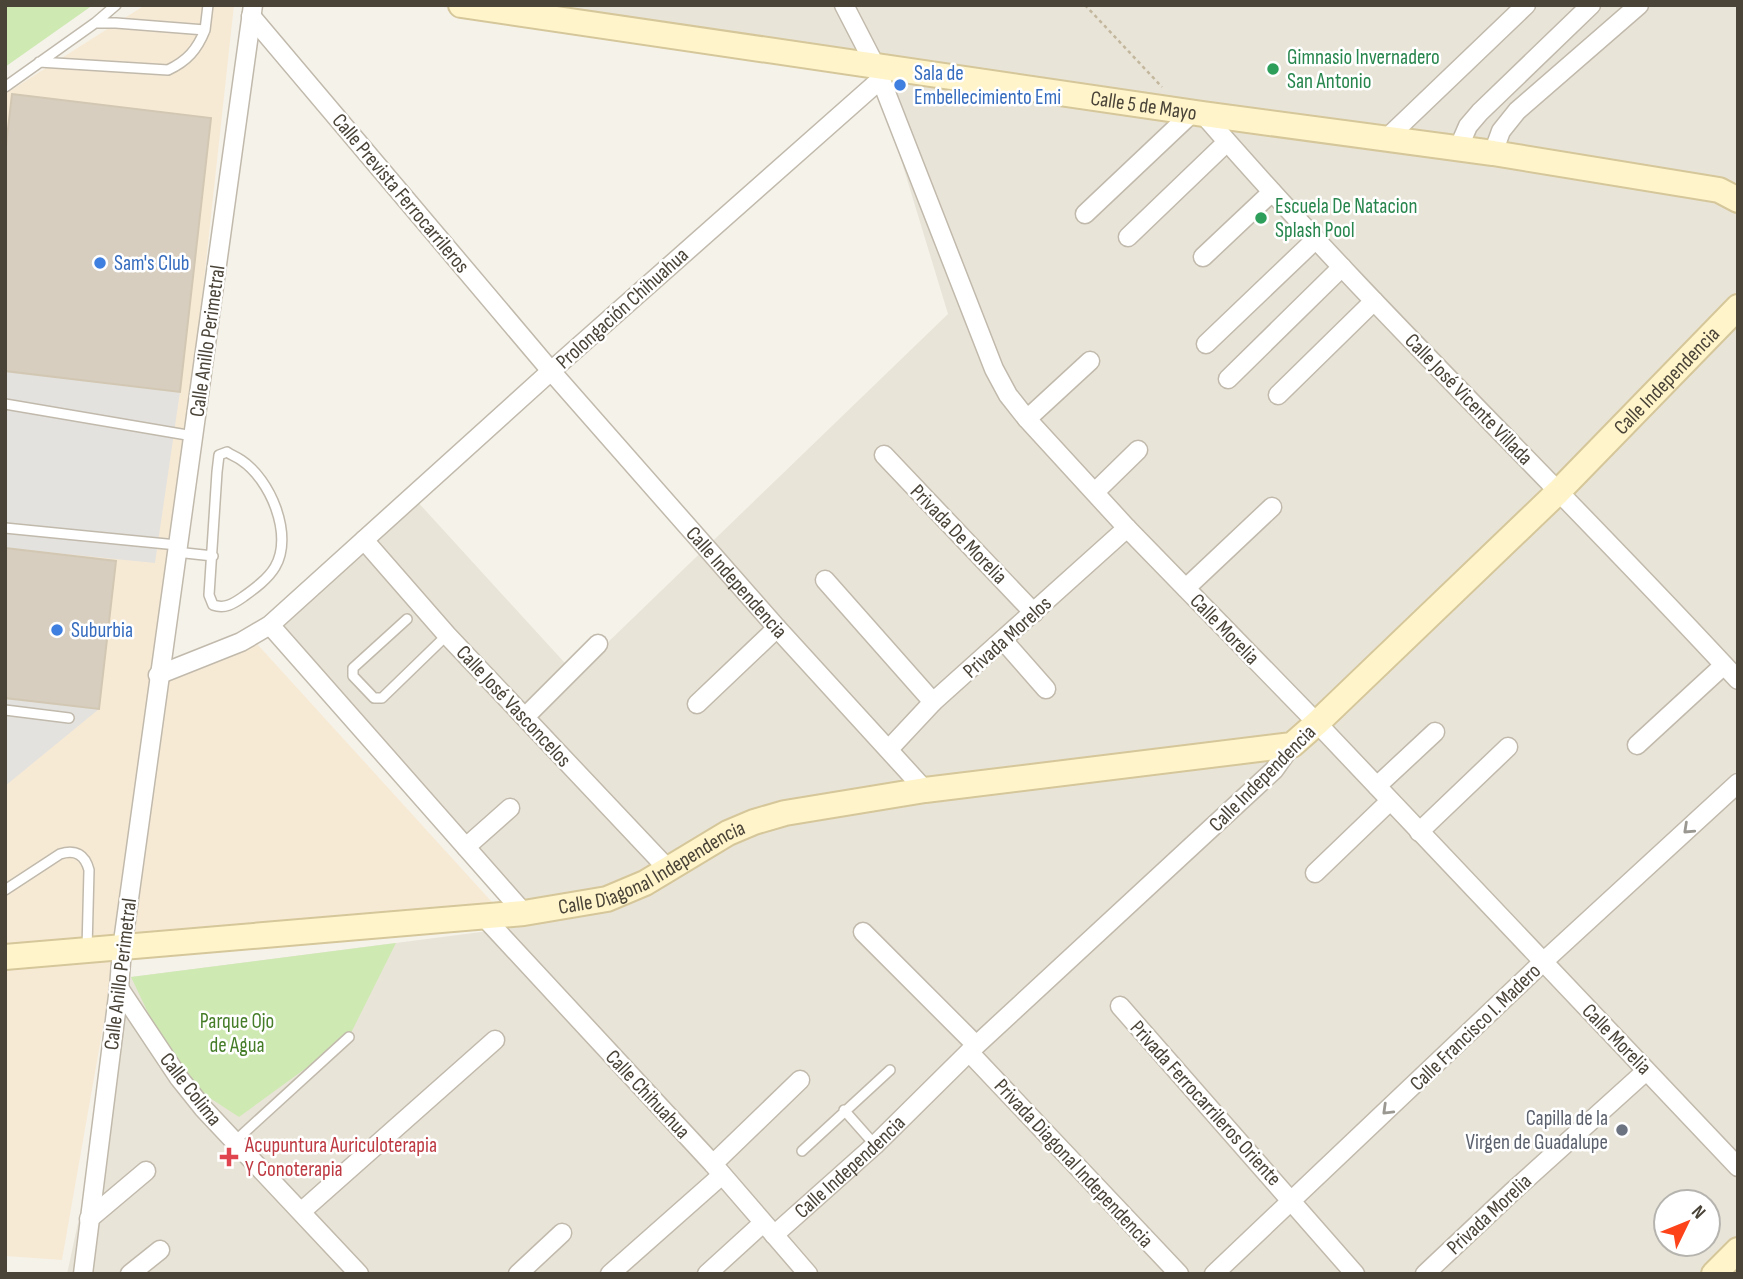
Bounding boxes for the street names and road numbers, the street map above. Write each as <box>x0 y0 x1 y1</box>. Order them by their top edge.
street label: Calle 5 de Mayo <box>1089 86 1198 126</box>
street label: Calle Prevista Ferrocarrileros <box>327 108 475 278</box>
street label: Prolongación Chihuahua <box>551 242 694 374</box>
street label: Calle Anillo Perimetral <box>184 264 231 418</box>
street label: Calle Independencia <box>1609 322 1725 440</box>
street label: Calle José Vicente Villada <box>1399 328 1538 470</box>
street label: Privada De Morelia <box>905 479 1012 589</box>
street label: Calle Independencia <box>680 521 792 644</box>
street label: Calle Morelia <box>1185 589 1265 670</box>
street label: Privada Morelos <box>958 591 1057 684</box>
street label: Calle José Vasconcelos <box>451 640 576 772</box>
street label: Calle Independencia <box>1204 720 1321 837</box>
street label: Calle Diagonal Independencia <box>556 815 749 920</box>
street label: Calle Anillo Perimetral <box>99 897 142 1051</box>
street label: Calle Francisco I. Madero <box>1405 959 1546 1096</box>
street label: Calle Morelia <box>1577 999 1657 1080</box>
street label: Privada Ferrocarrileros Oriente <box>1125 1016 1286 1191</box>
street label: Calle Chihuahua <box>600 1045 695 1144</box>
street label: Calle Colima <box>154 1048 227 1131</box>
street label: Privada Diagonal Independencia <box>989 1074 1158 1253</box>
street label: Calle Independencia <box>790 1110 911 1224</box>
street label: Privada Morelia <box>1442 1169 1537 1260</box>

